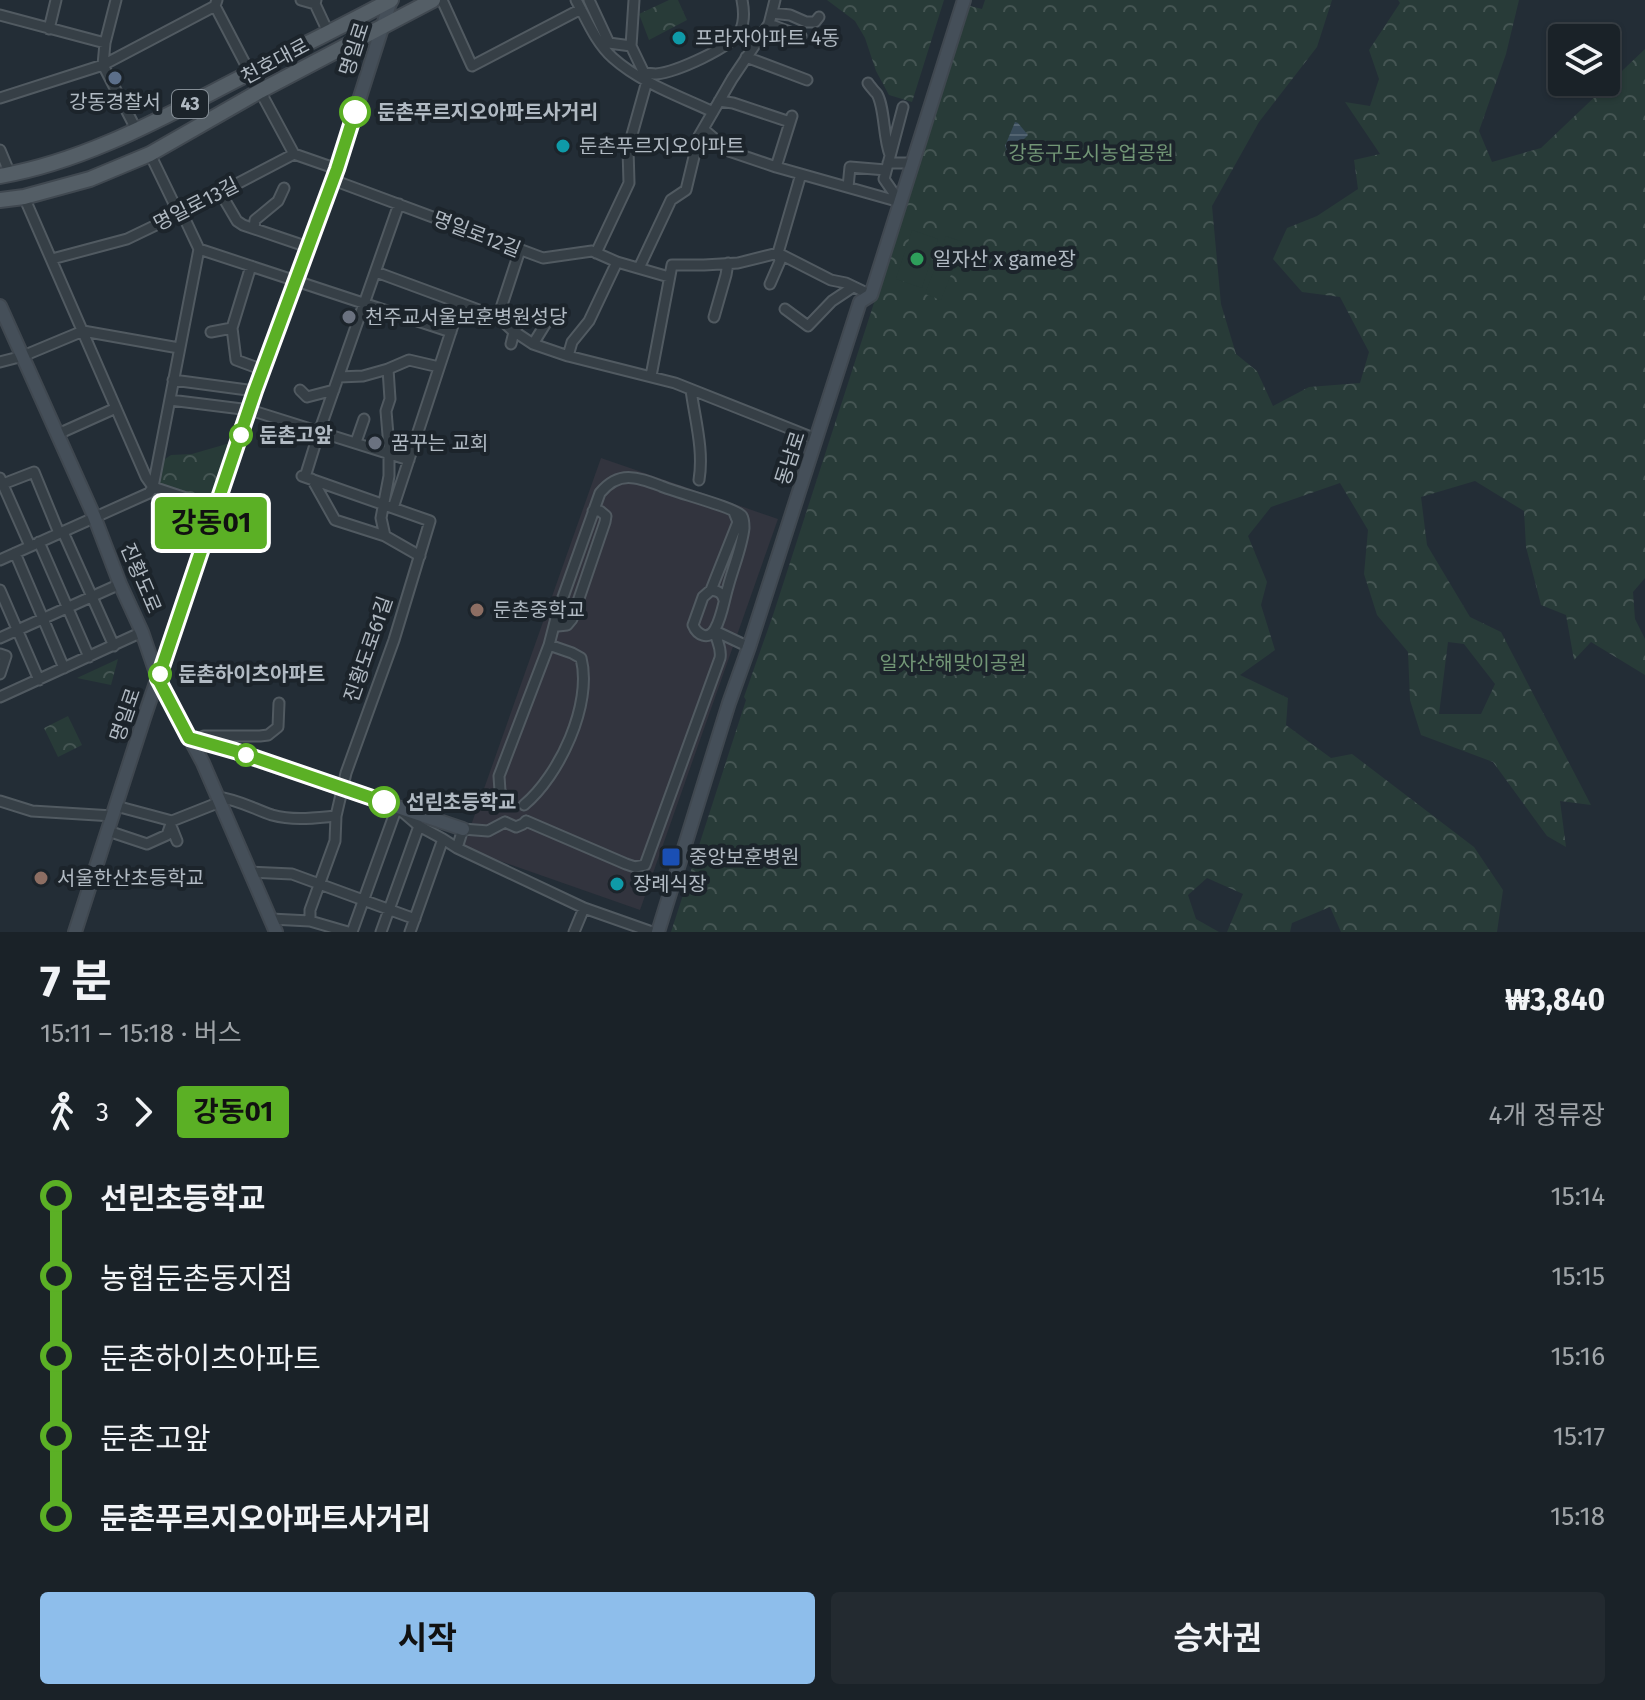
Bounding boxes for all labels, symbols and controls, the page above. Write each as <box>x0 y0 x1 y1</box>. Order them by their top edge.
street label: 명일로 <box>334 19 374 79</box>
map controls <box>1548 24 1620 96</box>
button: layers <box>1548 24 1620 96</box>
place label: 프라자아파트 4동 <box>695 26 840 50</box>
marker: 프라자아파트 4동 <box>670 29 688 47</box>
street label: 천호대로 <box>237 33 313 89</box>
marker: 강동경찰서 <box>106 69 124 87</box>
place label: 강동경찰서 <box>69 90 161 114</box>
road number: 43 <box>172 90 208 118</box>
marker: 둔촌푸르지오아파트사거리 <box>340 97 370 127</box>
place label: 둔촌푸르지오아파트사거리 <box>377 100 598 124</box>
place label: 둔촌푸르지오아파트 <box>579 134 745 158</box>
marker: 둔촌푸르지오아파트 <box>554 137 572 155</box>
park label: 강동구도시농업공원 <box>1008 141 1174 165</box>
street label: 명일로13길 <box>149 172 243 236</box>
street label: 명일로12길 <box>430 206 524 262</box>
place label: 일자산 x game장 <box>933 247 1076 271</box>
marker: 일자산 x game장 <box>908 250 926 268</box>
place label: 천주교서울보훈병원성당 <box>365 305 567 329</box>
marker: 천주교서울보훈병원성당 <box>340 308 358 326</box>
place label: 둔촌고앞 <box>259 423 333 447</box>
marker: 둔촌고앞 <box>230 424 252 446</box>
street label: 동남로 <box>770 428 810 488</box>
place label: 꿈꾸는 교회 <box>391 431 488 455</box>
marker: 꿈꾸는 교회 <box>366 434 384 452</box>
line badge: 강동01 <box>155 497 267 549</box>
text: 강동01 <box>171 506 251 539</box>
street label: 진황도로 <box>116 539 166 617</box>
street label: 진황도로61길 <box>339 593 397 705</box>
place label: 둔촌중학교 <box>493 598 585 622</box>
marker: 둔촌중학교 <box>468 601 486 619</box>
park label: 일자산해맞이공원 <box>879 651 1027 675</box>
place label: 둔촌하이츠아파트 <box>178 662 325 686</box>
marker: 둔촌하이츠아파트 <box>149 663 171 685</box>
street label: 명일로 <box>105 685 145 745</box>
unlabelled marker <box>235 744 257 766</box>
marker: 선린초등학교 <box>369 787 399 817</box>
place label: 선린초등학교 <box>406 790 516 814</box>
place label: 중앙보훈병원 <box>689 845 799 869</box>
marker: 중앙보훈병원 <box>660 846 682 868</box>
place label: 서울한산초등학교 <box>57 866 204 890</box>
marker: 서울한산초등학교 <box>32 869 50 887</box>
place label: 장례식장 <box>633 872 707 896</box>
marker: 장례식장 <box>608 875 626 893</box>
text: 7 분 <box>40 955 112 1008</box>
text: ₩3,840 <box>1505 982 1605 1018</box>
text: 15:11 – 15:18 · 버스 <box>40 1018 242 1049</box>
icon: walk <box>40 1090 84 1134</box>
icon: forward <box>121 1090 165 1134</box>
text: 강동01 <box>193 1095 273 1128</box>
text: 3 <box>96 1097 109 1128</box>
text: 4개 정류장 <box>1489 1100 1605 1131</box>
text: 선린초등학교 <box>100 1181 266 1217</box>
text: 15:14 <box>1550 1181 1605 1212</box>
text: 농협둔촌동지점 <box>100 1261 293 1297</box>
text: 15:15 <box>1551 1261 1605 1292</box>
text: 둔촌하이츠아파트 <box>100 1341 321 1377</box>
text: 15:16 <box>1550 1341 1605 1372</box>
text: 둔촌고앞 <box>100 1421 210 1457</box>
text: 15:17 <box>1553 1421 1605 1452</box>
text: 둔촌푸르지오아파트사거리 <box>100 1501 431 1537</box>
text: 15:18 <box>1550 1501 1605 1532</box>
button: 시작 <box>40 1592 815 1684</box>
button: 승차권 <box>831 1592 1605 1684</box>

